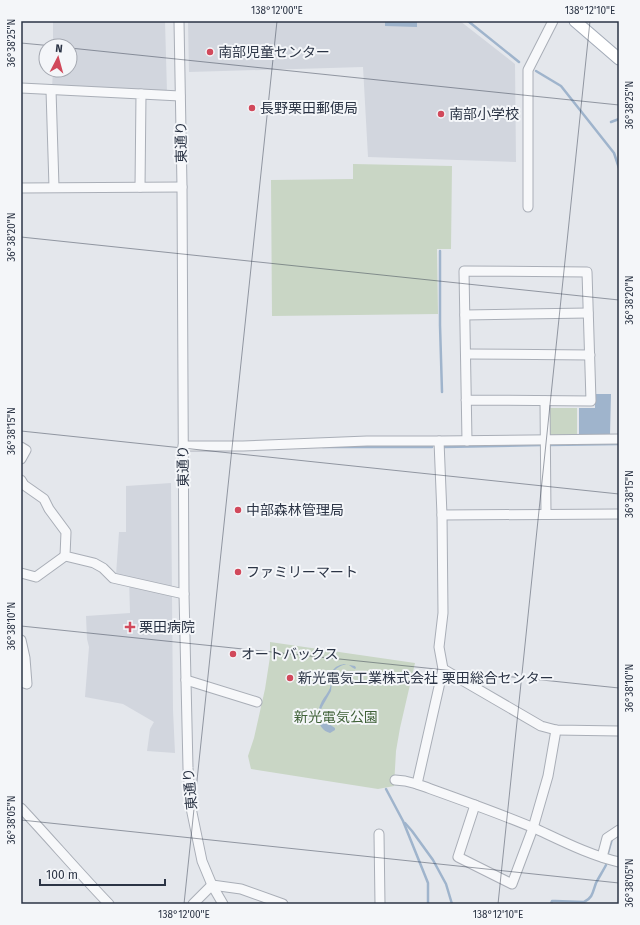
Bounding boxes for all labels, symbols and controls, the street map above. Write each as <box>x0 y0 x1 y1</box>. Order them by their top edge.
text: 138°12'00"E <box>251 5 303 17</box>
text: 138°12'10"E <box>565 5 615 17</box>
text: 36°38'25"N <box>6 19 18 67</box>
north arrow <box>38 38 78 78</box>
text: N <box>55 42 63 55</box>
place label: 南部児童センター <box>218 44 330 61</box>
marker: 南部児童センター <box>205 47 215 57</box>
text: 36°38'25"N <box>624 81 636 129</box>
place label: 長野栗田郵便局 <box>260 100 358 117</box>
marker: 長野栗田郵便局 <box>247 103 257 113</box>
place label: 南部小学校 <box>449 106 519 123</box>
marker: 南部小学校 <box>436 109 446 119</box>
street label: 東通り <box>173 121 190 163</box>
text: 36°38'20"N <box>6 212 18 262</box>
text: 36°38'20"N <box>624 275 636 325</box>
text: 36°38'15"N <box>6 407 18 455</box>
street label: 東通り <box>175 445 192 487</box>
text: 36°38'15"N <box>624 470 636 518</box>
place label: 中部森林管理局 <box>246 502 344 519</box>
marker: 中部森林管理局 <box>233 505 243 515</box>
place label: ファミリーマート <box>246 564 358 581</box>
marker: ファミリーマート <box>233 567 243 577</box>
text: 36°38'10"N <box>6 602 18 650</box>
place label: 栗田病院 <box>139 619 195 636</box>
marker: 栗田病院 <box>124 621 136 633</box>
place label: オートバックス <box>241 646 339 663</box>
marker: オートバックス <box>228 649 238 659</box>
text: 36°38'10"N <box>624 664 636 712</box>
place label: 新光電気工業株式会社 栗田総合センター <box>298 670 554 687</box>
marker: 新光電気工業株式会社 栗田総合センター <box>285 673 295 683</box>
park label: 新光電気公園 <box>294 709 378 726</box>
street label: 東通り <box>180 767 201 811</box>
text: 36°38'05"N <box>6 796 18 845</box>
text: 36°38'05"N <box>624 859 636 908</box>
scale bar <box>40 861 165 887</box>
text: 100 m <box>46 868 78 882</box>
text: 138°12'00"E <box>158 909 210 921</box>
text: 138°12'10"E <box>473 909 523 921</box>

